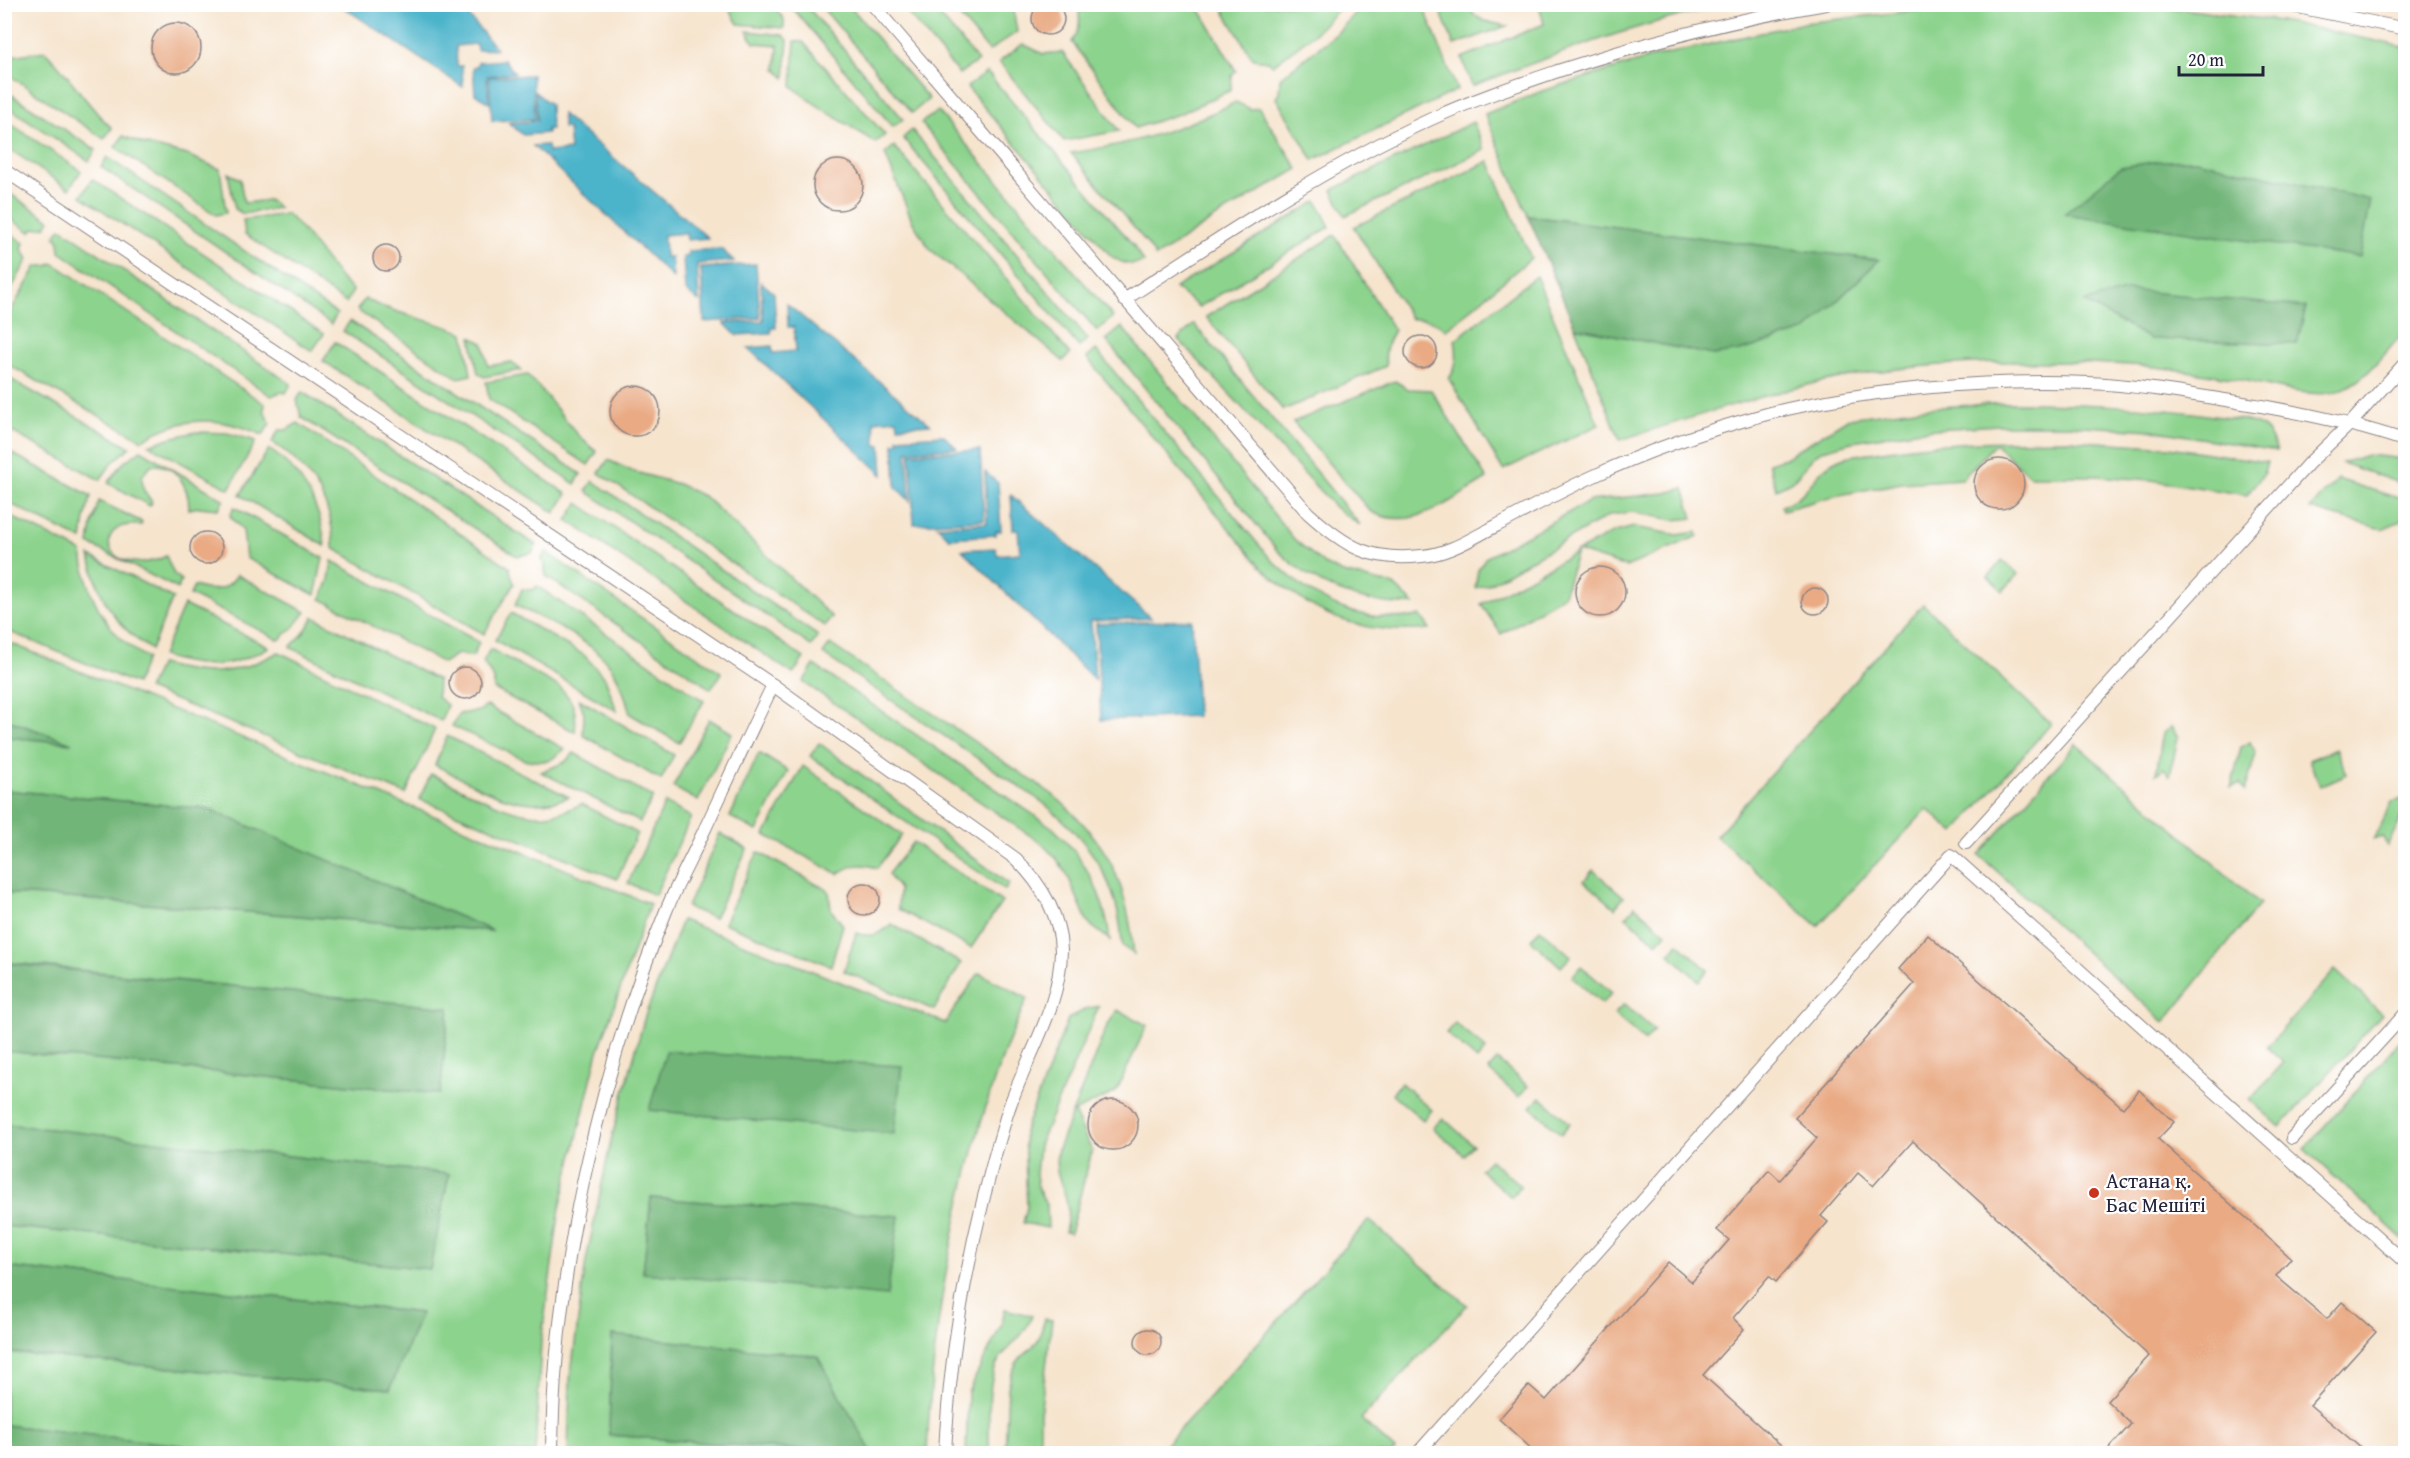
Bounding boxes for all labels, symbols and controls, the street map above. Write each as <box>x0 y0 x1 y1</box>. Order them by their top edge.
scale bar <box>2179 39 2263 77</box>
text: 20 m <box>2188 46 2224 73</box>
place label: Астана қ. Бас Мешіті <box>2106 1165 2206 1220</box>
marker: Астана қ. Бас Мешіті <box>2087 1186 2101 1200</box>

